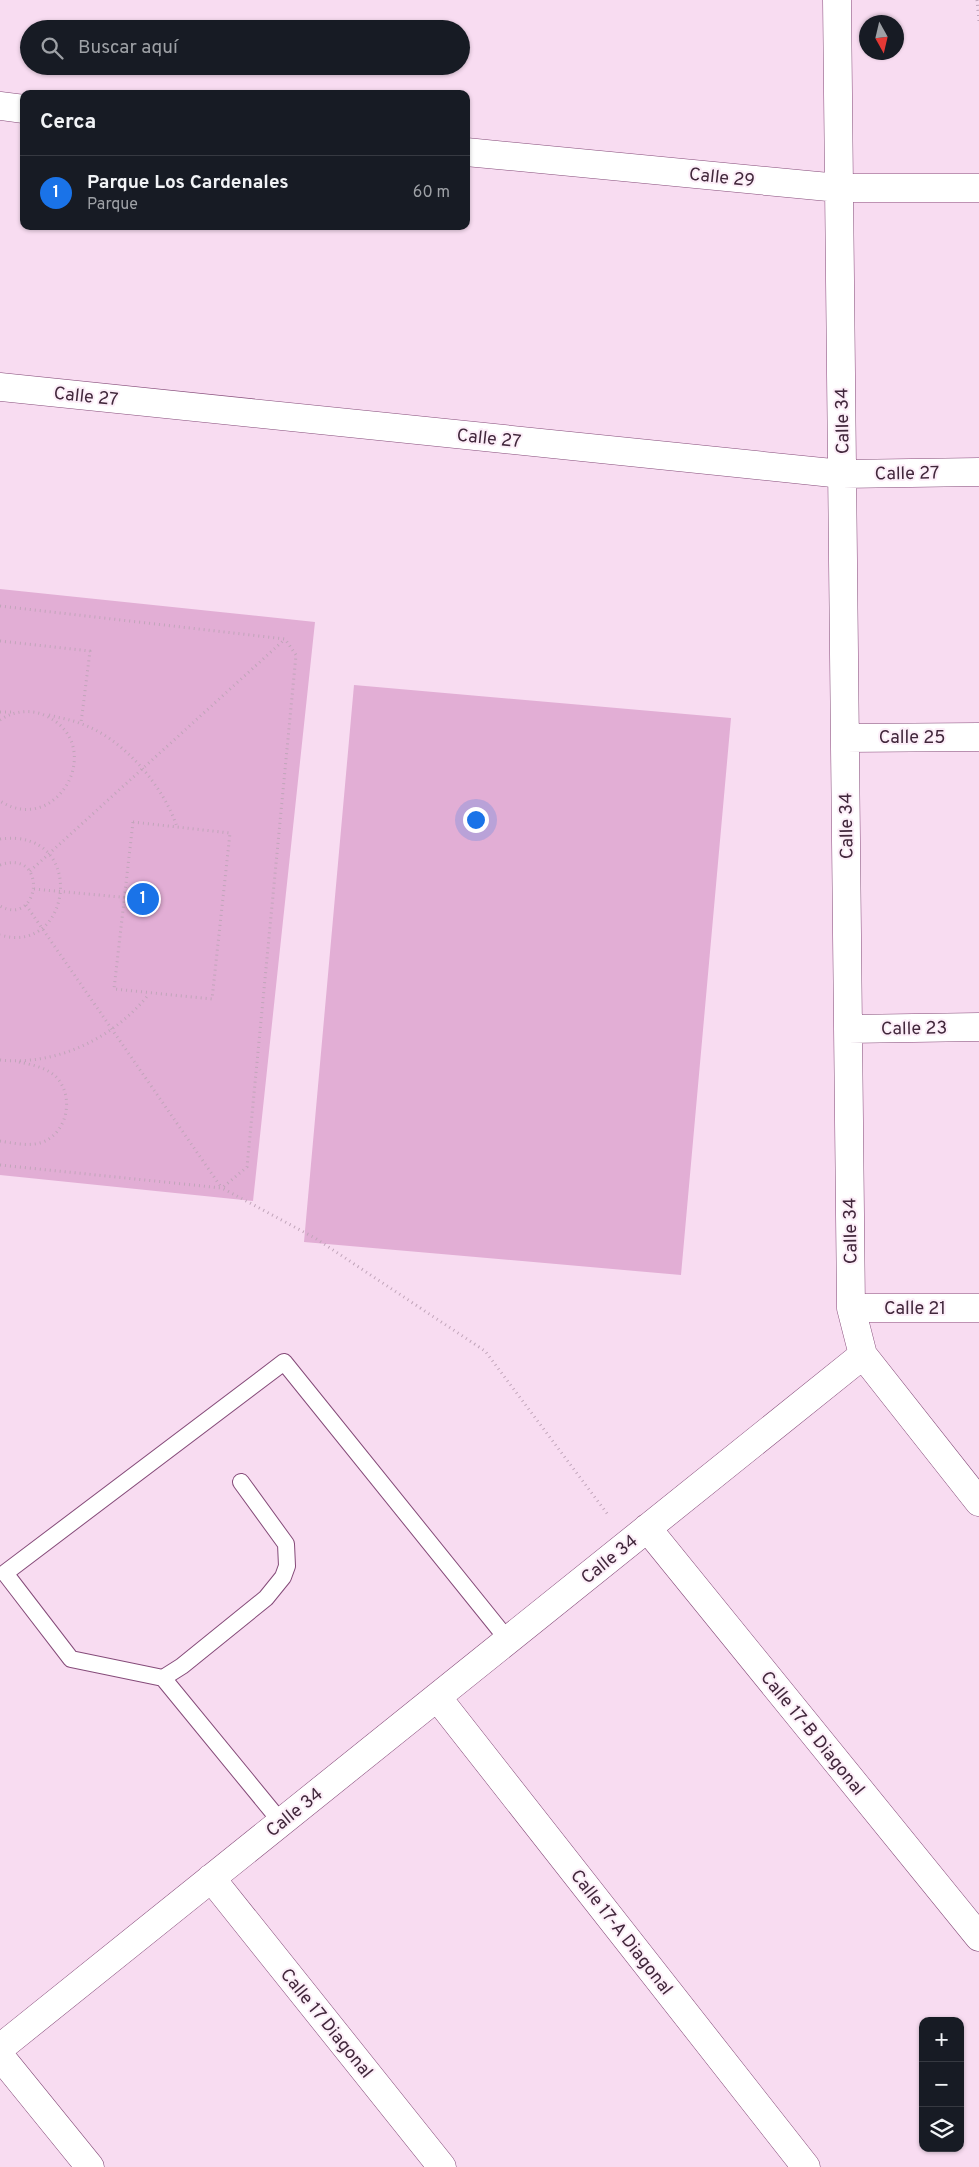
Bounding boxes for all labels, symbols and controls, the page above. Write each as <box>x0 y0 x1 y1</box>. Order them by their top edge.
north arrow <box>859 15 904 60</box>
search box <box>20 20 470 75</box>
icon: search <box>38 34 66 62</box>
text: Buscar aquí <box>78 36 178 60</box>
text: Cerca <box>40 109 96 136</box>
street label: Calle 29 <box>688 164 756 193</box>
text: Parque Los Cardenales <box>87 171 289 195</box>
text: 1 <box>53 183 59 203</box>
text: 60 m <box>413 183 450 203</box>
text: Parque <box>87 195 138 215</box>
street label: Calle 27 <box>52 383 119 412</box>
street label: Calle 34 <box>831 388 856 454</box>
street label: Calle 27 <box>455 425 522 454</box>
street label: Calle 27 <box>874 462 940 487</box>
street label: Calle 25 <box>879 727 945 750</box>
street label: Calle 34 <box>835 793 860 859</box>
your location <box>463 807 489 833</box>
pin: 1 <box>127 880 159 918</box>
street label: Calle 23 <box>881 1017 947 1042</box>
street label: Calle 34 <box>839 1198 864 1264</box>
street label: Calle 21 <box>884 1298 946 1321</box>
street label: Calle 34 <box>577 1530 643 1590</box>
street label: Calle 17-B Diagonal <box>755 1667 869 1801</box>
street label: Calle 34 <box>262 1783 328 1843</box>
street label: Calle 17-A Diagonal <box>565 1865 677 2000</box>
street label: Calle 17 Diagonal <box>274 1964 377 2084</box>
map controls <box>919 2017 964 2152</box>
button: + <box>919 2017 964 2062</box>
button: − <box>919 2062 964 2107</box>
button: layers <box>919 2107 964 2152</box>

